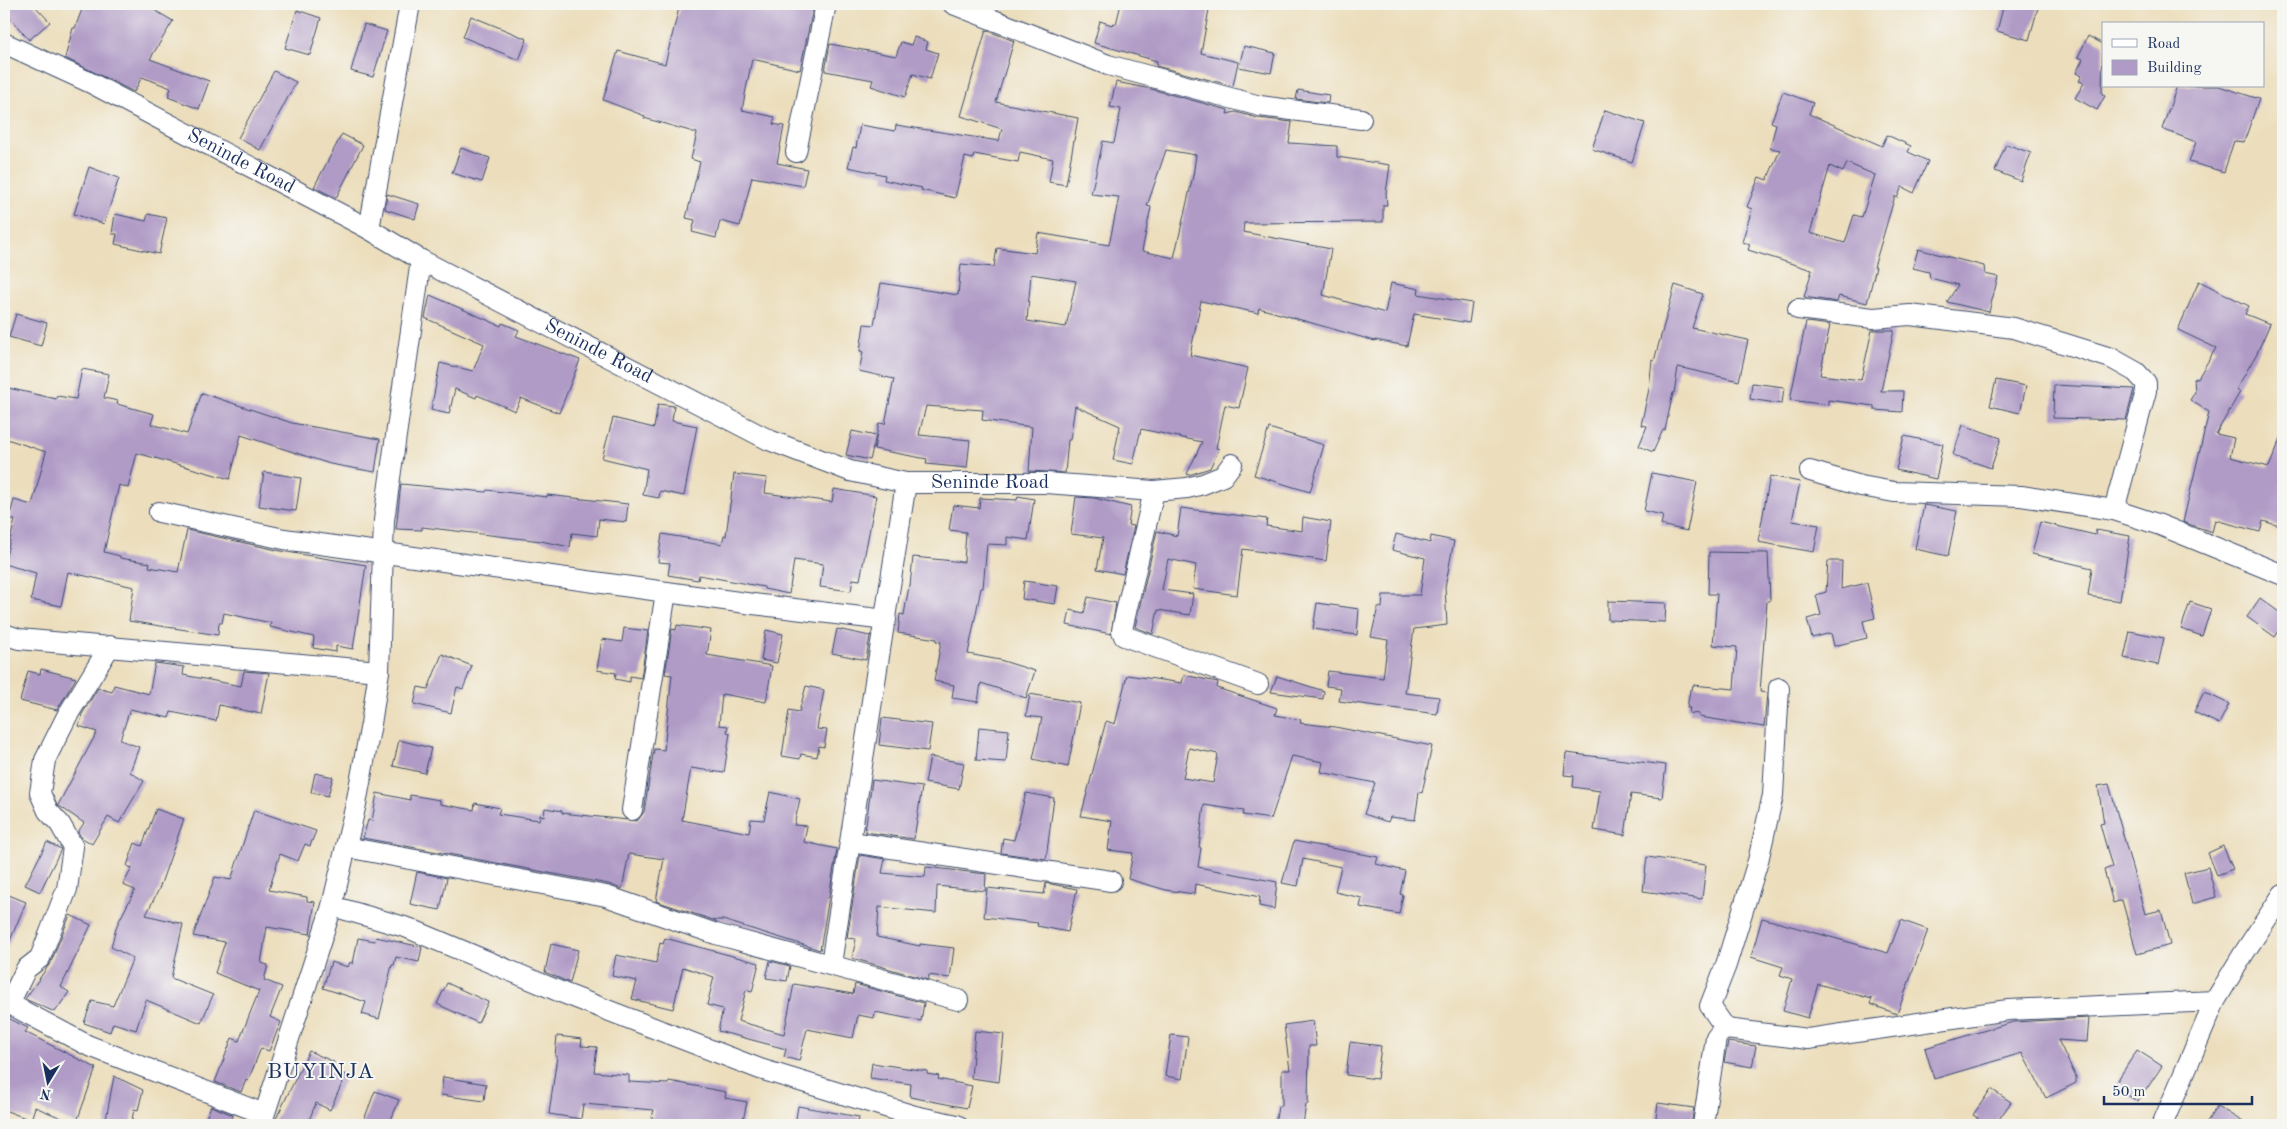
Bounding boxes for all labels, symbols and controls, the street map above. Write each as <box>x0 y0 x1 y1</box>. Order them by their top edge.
legend <box>2102 22 2264 88</box>
text: Road <box>2147 37 2181 52</box>
text: Building <box>2147 61 2202 76</box>
street label: Seninde Road <box>184 125 298 198</box>
street label: Seninde Road <box>541 316 656 388</box>
street label: Seninde Road <box>931 473 1049 493</box>
north arrow <box>22 1056 72 1106</box>
district label: BUYINJA <box>267 1061 375 1083</box>
scale bar <box>2104 1074 2252 1106</box>
text: 50 m <box>2112 1085 2146 1100</box>
text: N <box>39 1086 52 1102</box>

